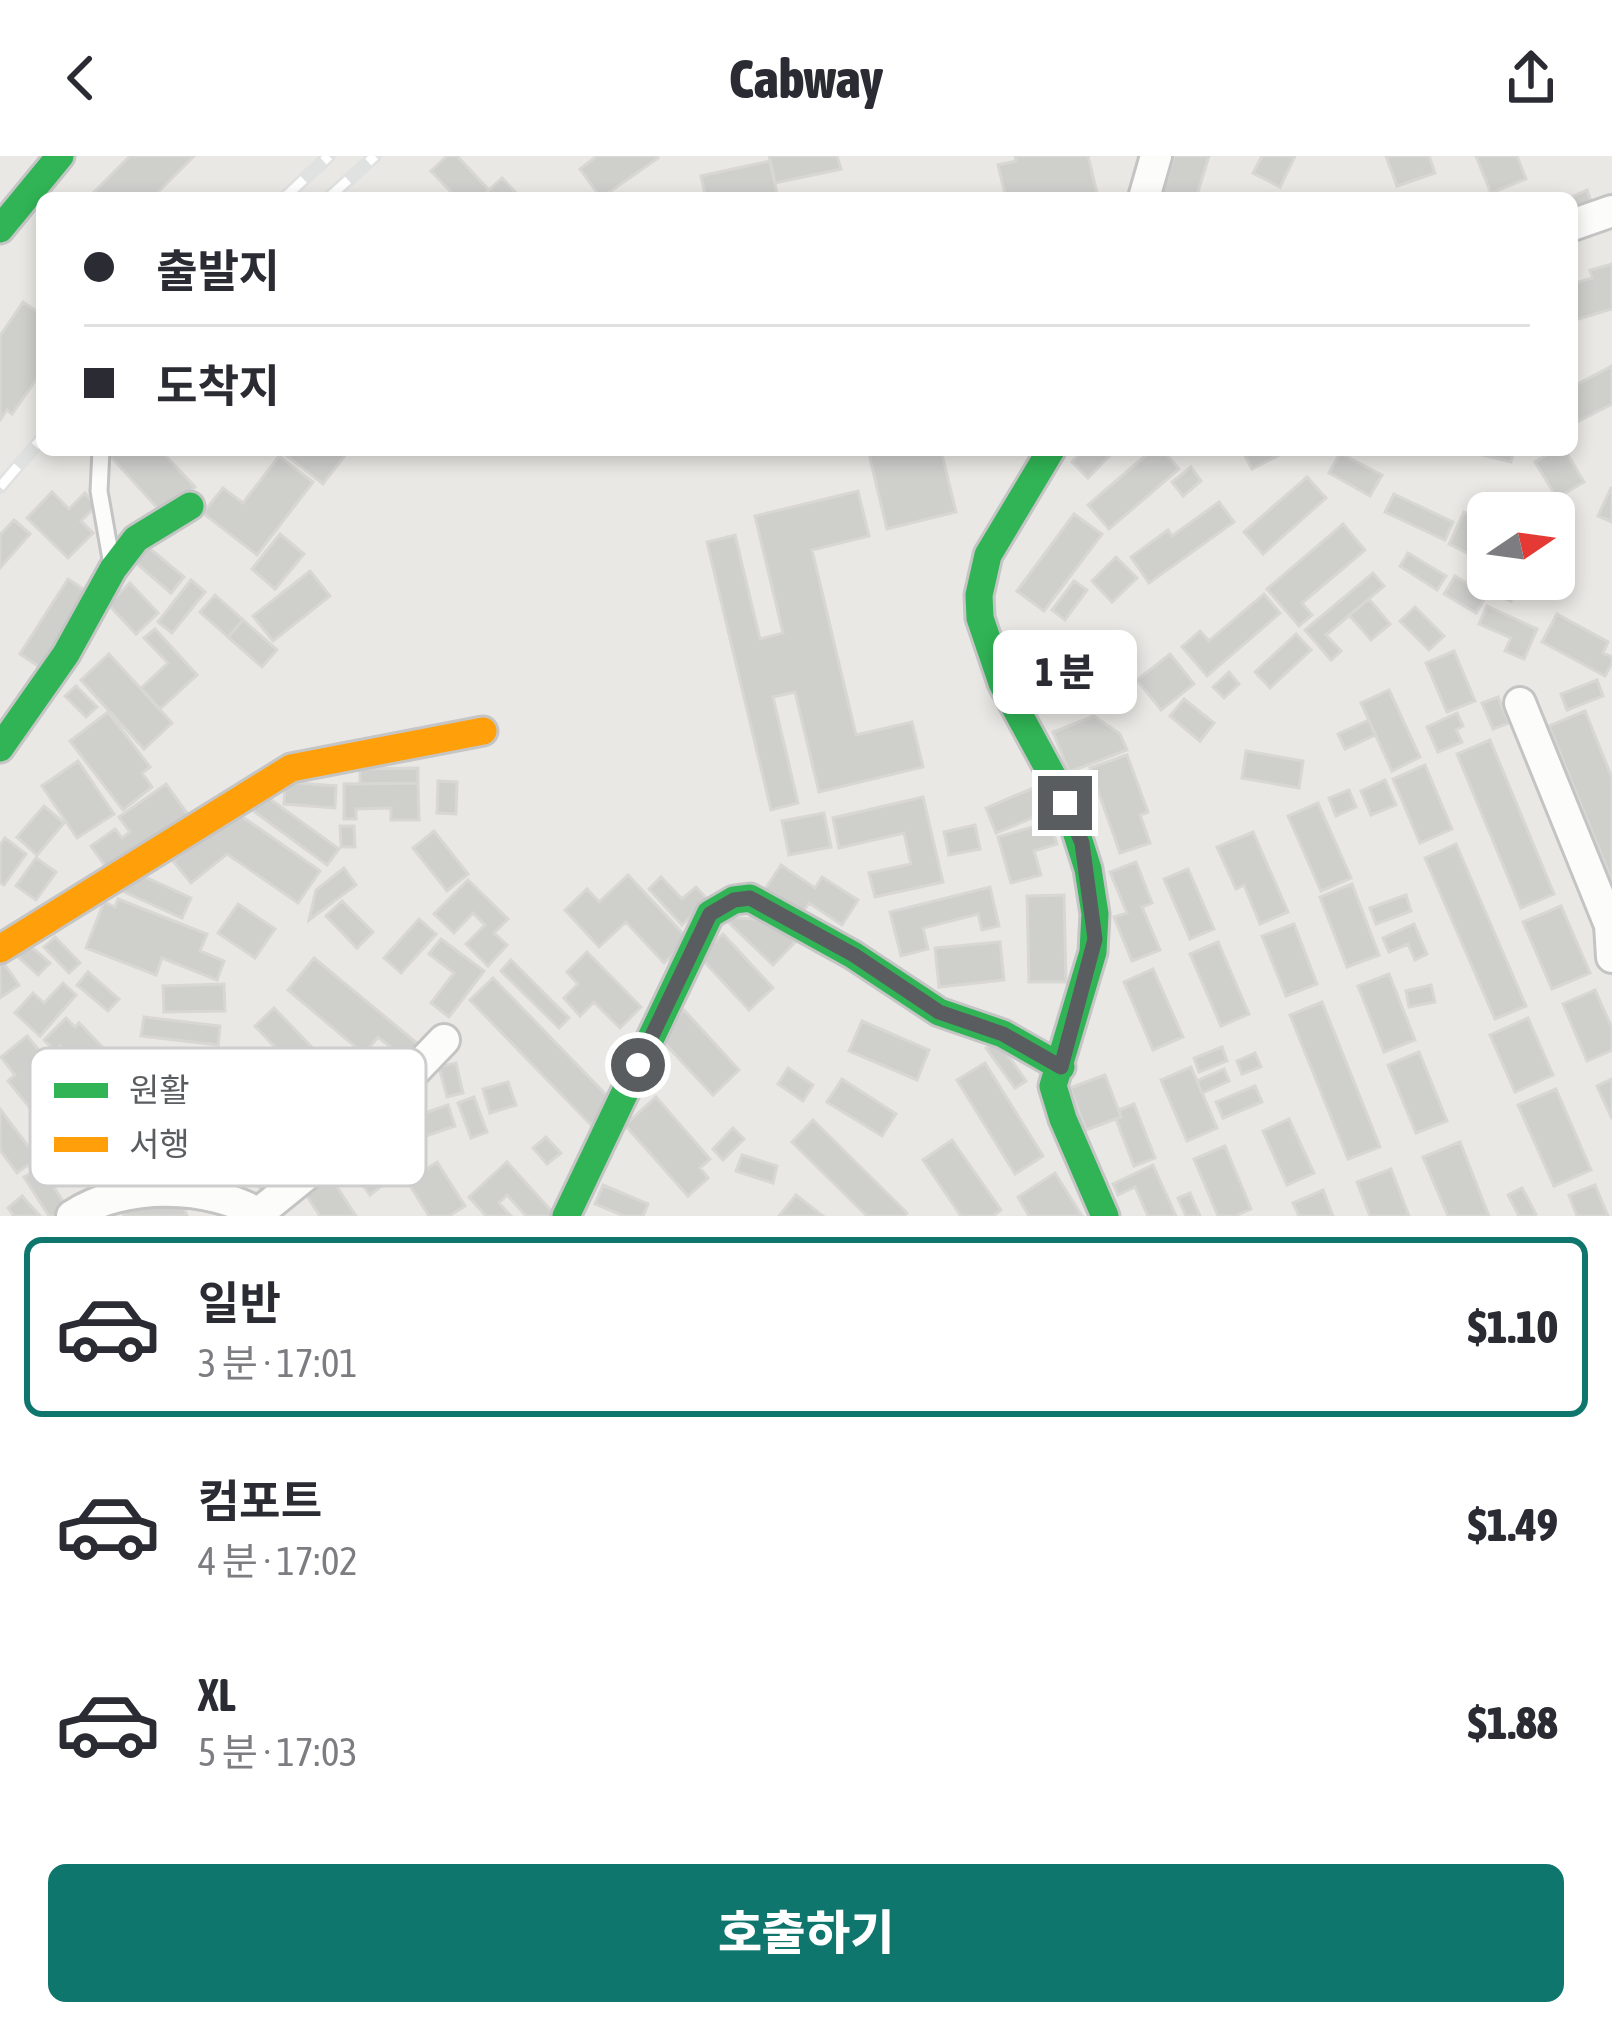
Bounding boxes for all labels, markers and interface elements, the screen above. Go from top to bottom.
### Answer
icon: back [48,45,114,111]
icon: share [1498,45,1564,111]
text: Cabway [729,48,883,109]
text: 출발지 [156,245,280,297]
text: 도착지 [156,360,280,412]
north arrow [1467,492,1575,600]
map controls [1467,492,1575,600]
callout: 1 분 [993,629,1137,713]
text: 1 분 [1035,650,1095,694]
route end [1038,776,1092,830]
route start [611,1038,665,1092]
legend [30,1048,426,1186]
text: 원활 [129,1071,190,1109]
text: 서행 [129,1125,190,1163]
icon: car [54,1273,162,1381]
text: 일반 [198,1277,281,1329]
text: $1.10 [1468,1301,1558,1353]
text: 3 분 · 17:01 [198,1341,358,1385]
icon: car [54,1471,162,1579]
text: 컴포트 [198,1475,322,1527]
text: $1.49 [1468,1499,1558,1551]
text: 4 분 · 17:02 [198,1539,358,1583]
icon: car [54,1669,162,1777]
text: XL [198,1669,236,1721]
text: $1.88 [1468,1697,1558,1749]
text: 5 분 · 17:03 [198,1730,358,1774]
button: 호출하기 [48,1864,1564,2002]

